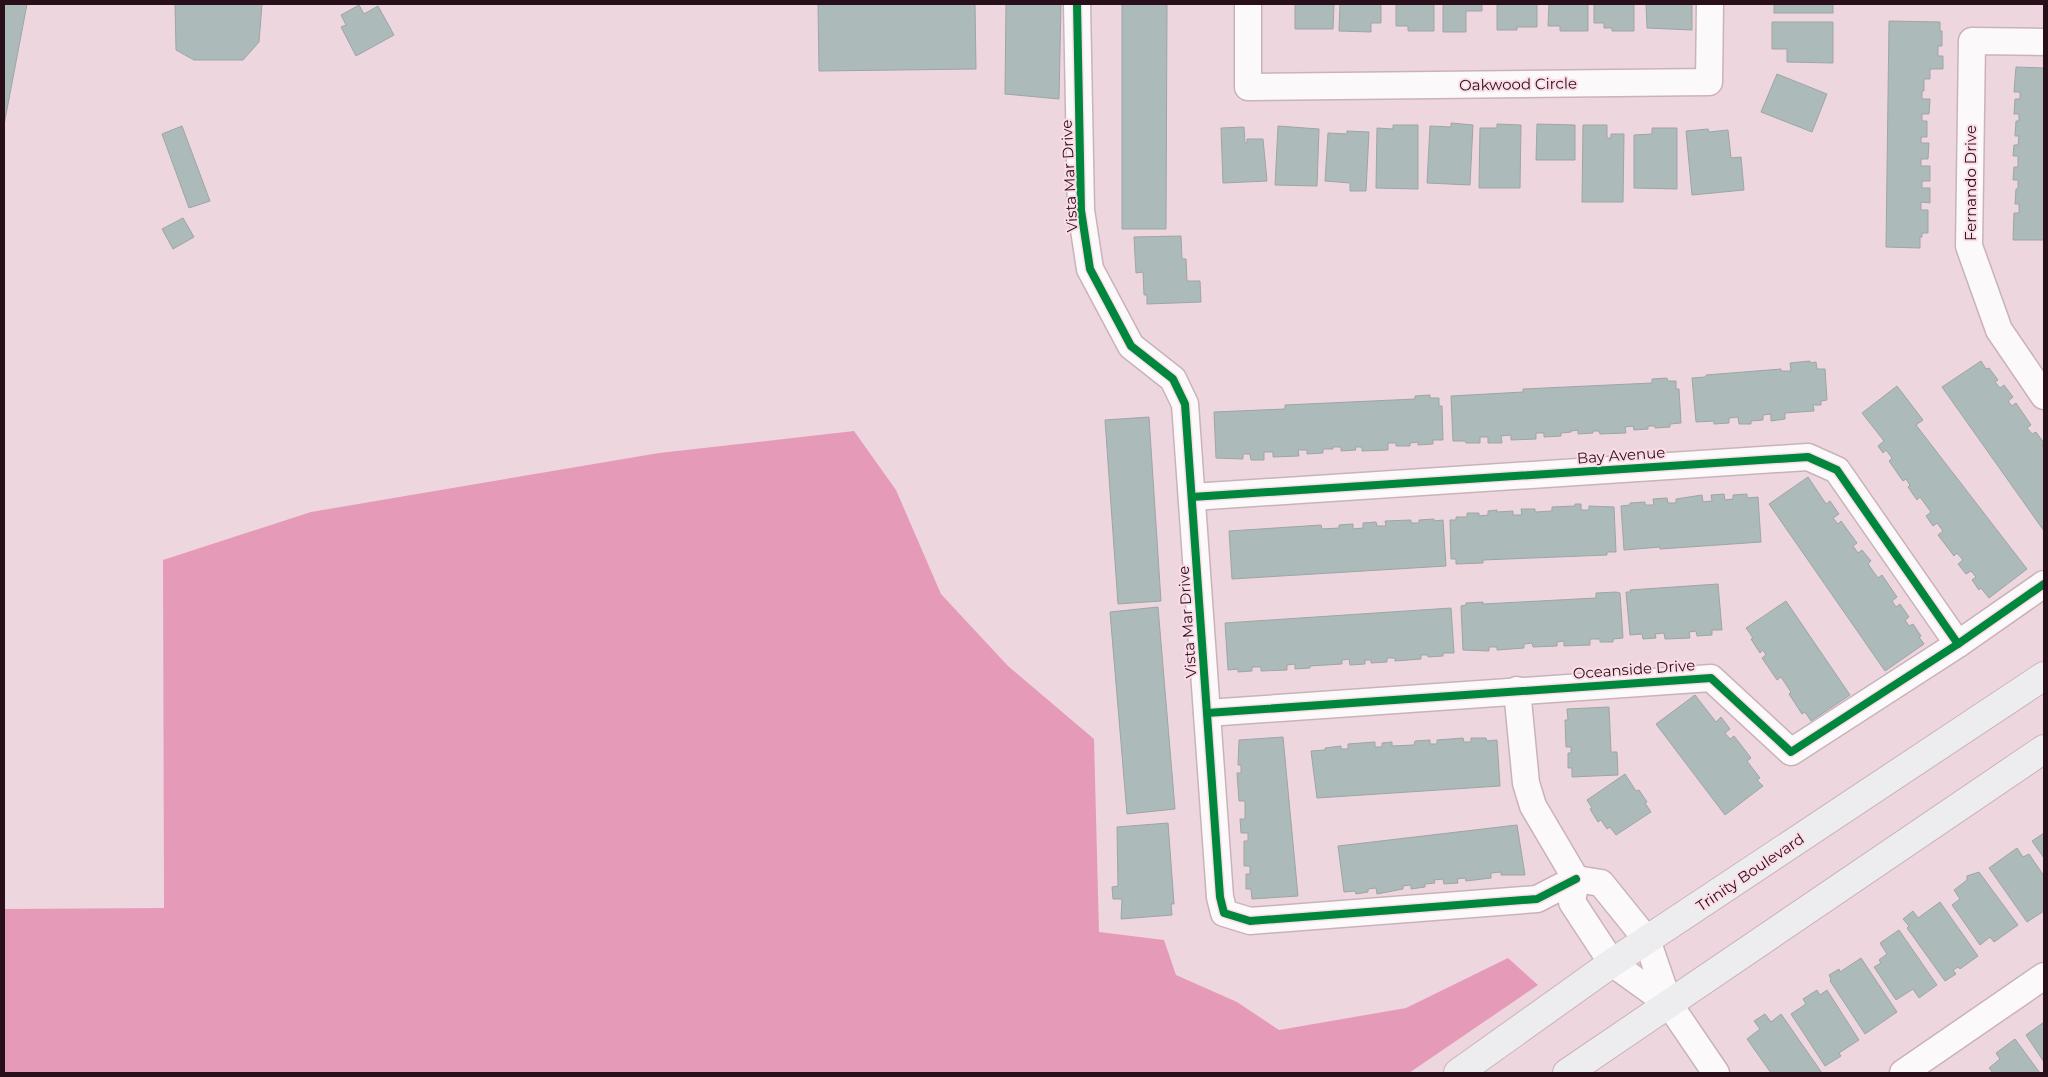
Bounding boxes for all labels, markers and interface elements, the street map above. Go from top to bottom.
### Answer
street label: Oakwood Circle [1459,73,1577,95]
street label: Vista Mar Drive [1057,119,1081,233]
street label: Fernando Drive [1961,125,1980,241]
street label: Bay Avenue [1576,442,1666,468]
street label: Vista Mar Drive [1174,565,1200,679]
street label: Oceanside Drive [1572,655,1696,683]
street label: Trinity Boulevard [1692,829,1808,915]

